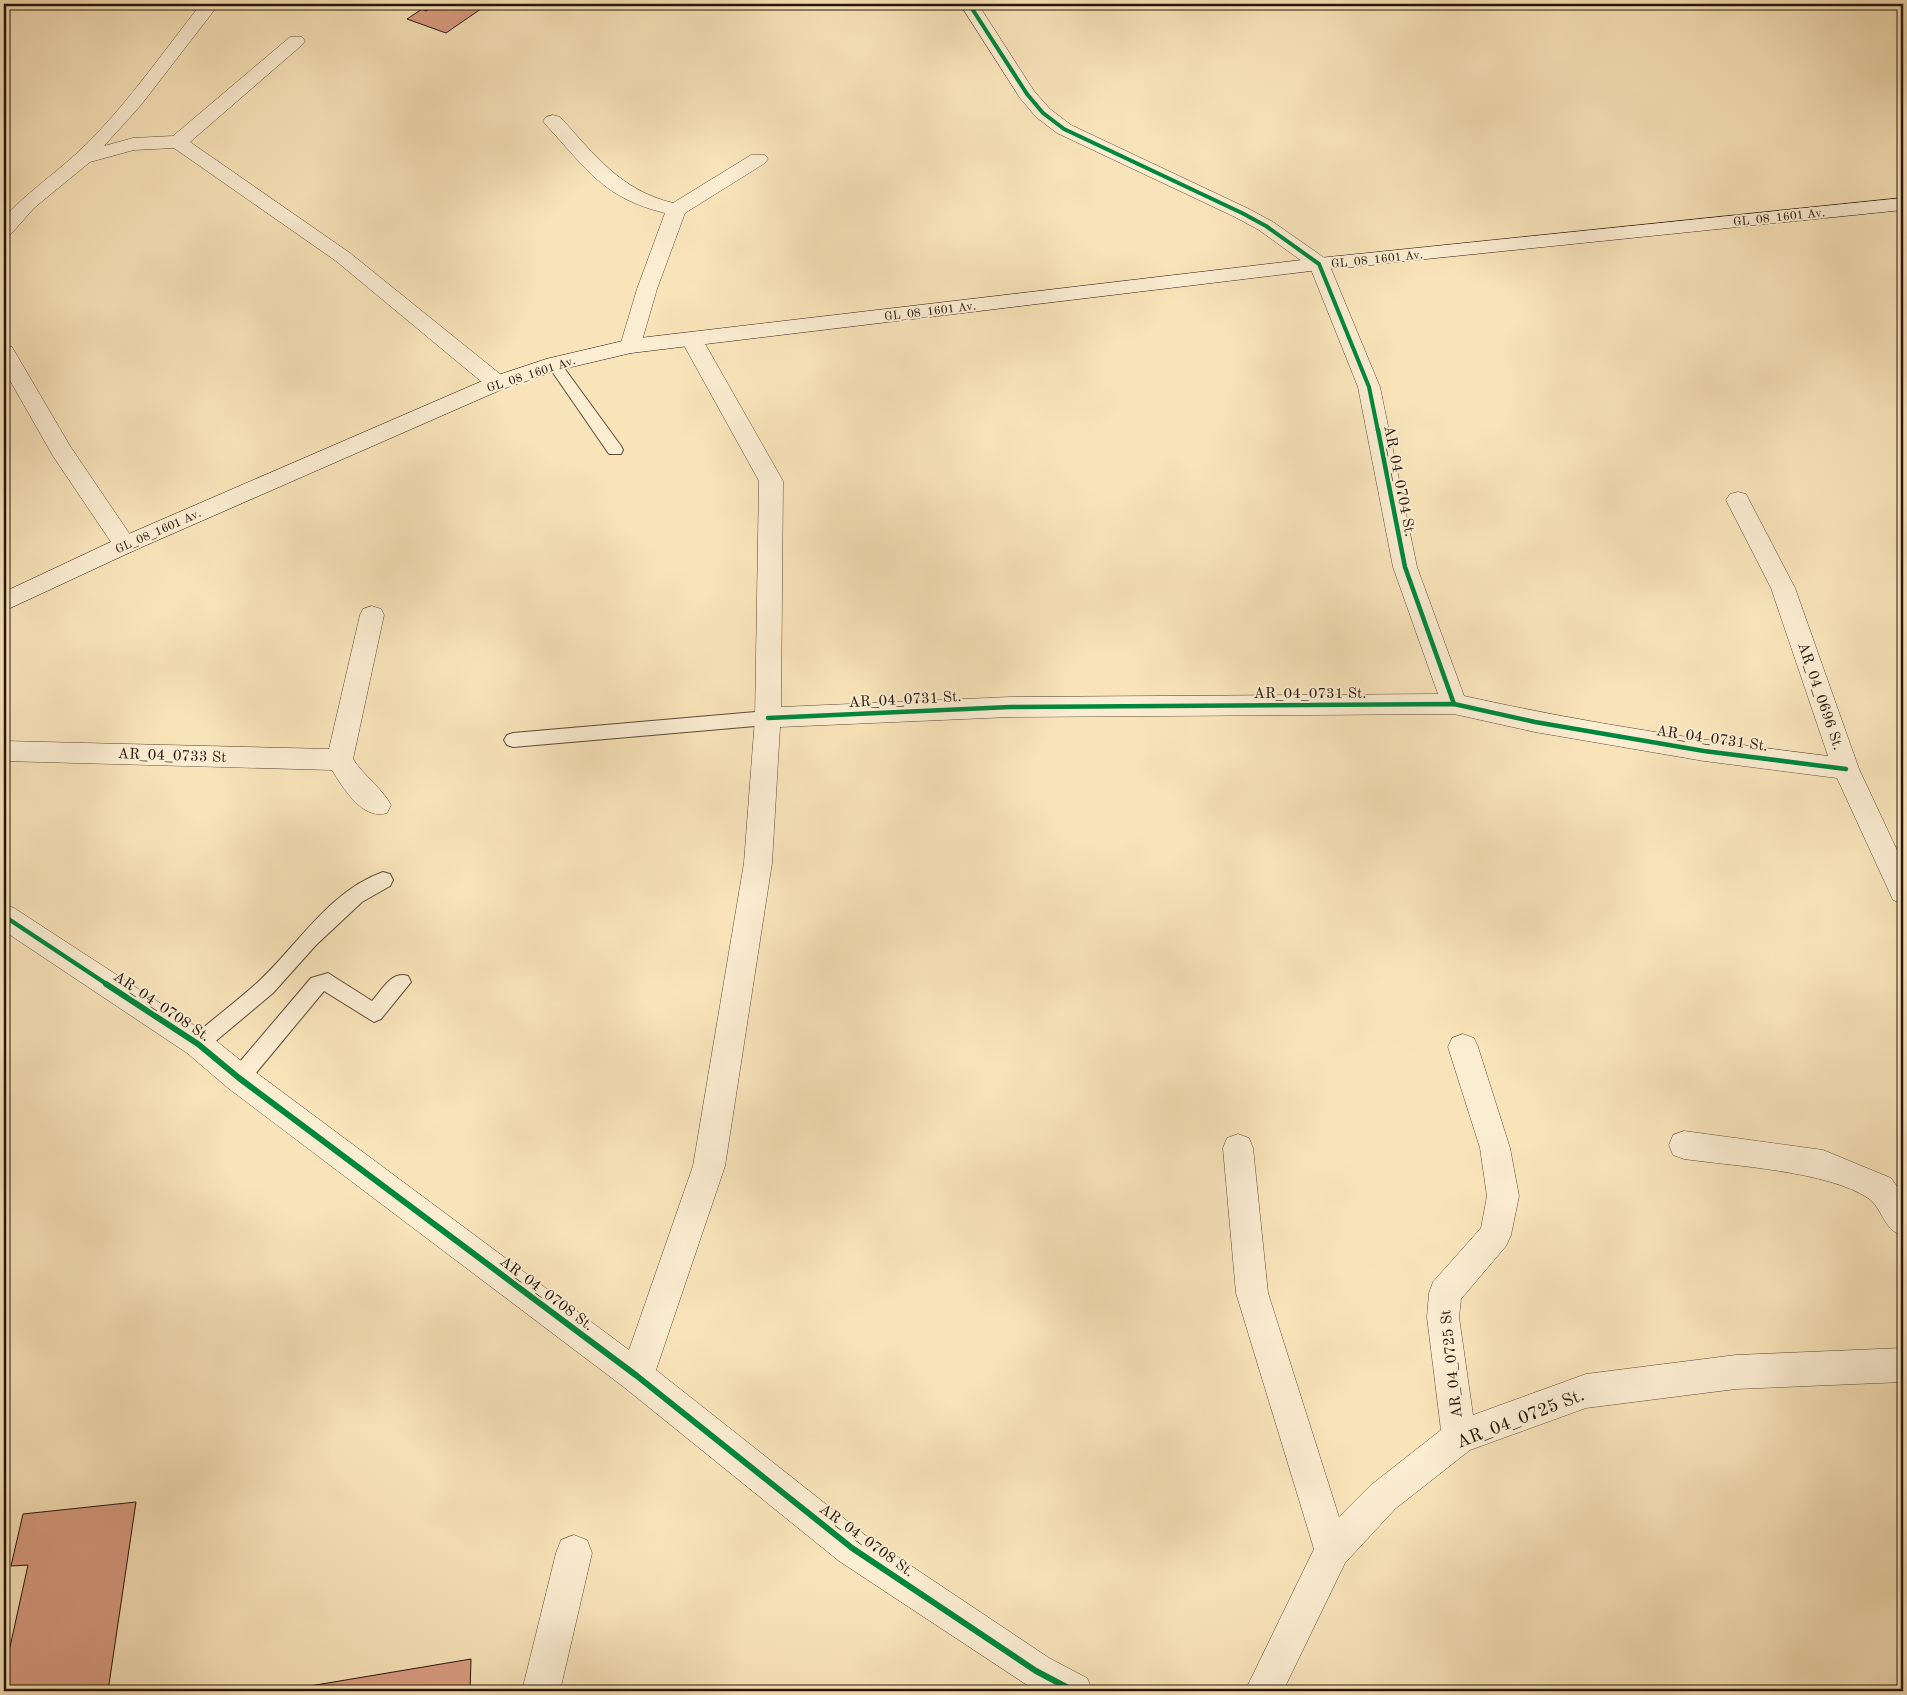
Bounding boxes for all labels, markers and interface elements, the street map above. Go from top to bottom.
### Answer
street label: GL_08_1601 Av. [1733,207,1826,229]
street label: GL_08_1601 Av. [1331,249,1424,271]
street label: GL_08_1601 Av. [884,300,977,324]
street label: GL_08_1601 Av. [486,355,577,395]
street label: AR_04_0704 St. [1380,424,1417,538]
street label: GL_08_1601 Av. [114,508,203,556]
street label: AR_04_0696 St. [1794,641,1845,752]
street label: AR_04_0731 St. [1254,687,1366,702]
street label: AR_04_0731 St. [848,690,962,711]
street label: AR_04_0731 St. [1655,724,1769,755]
street label: AR_04_0733 St [117,747,227,766]
street label: AR_04_0708 St. [110,969,212,1045]
street label: AR_04_0708 St. [496,1254,596,1334]
street label: AR_04_0725 St [1439,1309,1466,1419]
street label: AR_04_0725 St. [1454,1386,1587,1452]
street label: AR_04_0708 St. [816,1502,916,1580]

